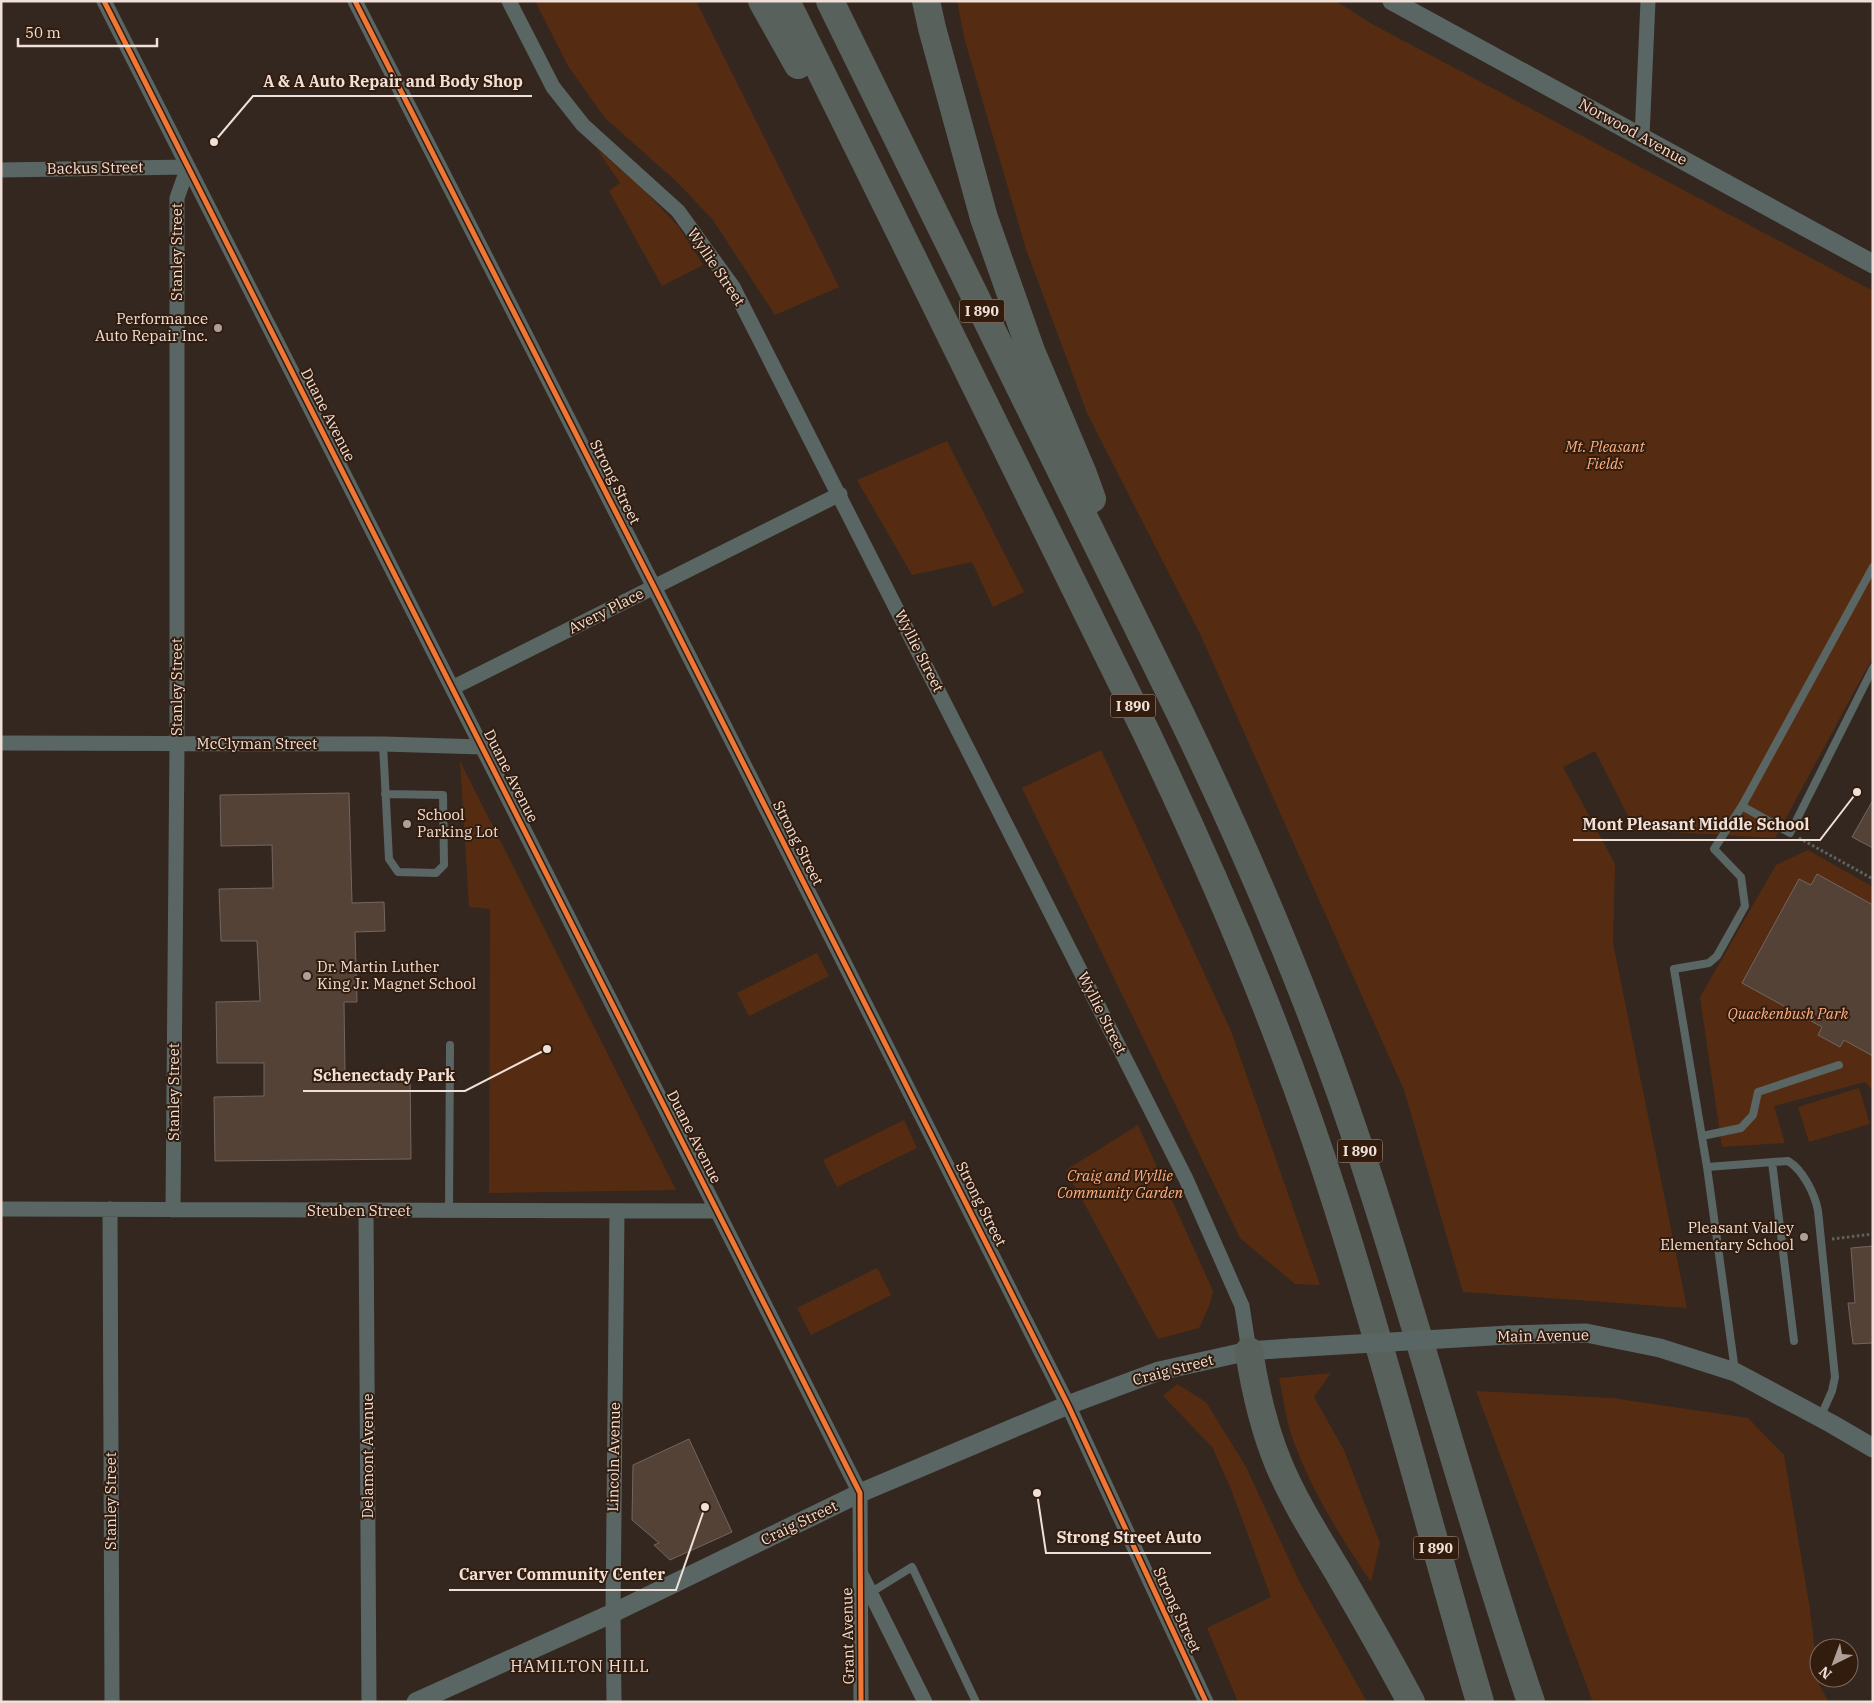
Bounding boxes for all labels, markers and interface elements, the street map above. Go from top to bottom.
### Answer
scale bar [18,15,156,47]
text: 50 m [25,23,61,42]
callout: A & A Auto Repair and Body Shop [253,65,532,96]
text: A & A Auto Repair and Body Shop [263,71,523,91]
street label: Norwood Avenue [1576,94,1691,169]
street label: Backus Street [46,157,144,178]
street label: Stanley Street [167,203,186,301]
street label: Wyllie Street [683,224,749,309]
road number: I 890 [960,300,1004,322]
place label: Performance Auto Repair Inc. [95,309,208,345]
marker: Performance Auto Repair Inc. [212,322,224,334]
street label: Duane Avenue [297,365,360,464]
street label: Strong Street [586,436,645,527]
park label: Mt. Pleasant Fields [1564,437,1646,473]
street label: Avery Place [565,583,647,638]
street label: Wyllie Street [891,606,948,695]
street label: Stanley Street [167,638,186,736]
road number: I 890 [1110,694,1156,718]
street label: Duane Avenue [480,726,543,825]
street label: McClyman Street [197,734,317,753]
street label: Strong Street [769,797,828,888]
place label: School Parking Lot [417,805,498,841]
callout: Mont Pleasant Middle School [1573,809,1820,840]
text: Mont Pleasant Middle School [1583,814,1809,834]
marker: School Parking Lot [401,818,413,830]
place label: Dr. Martin Luther King Jr. Magnet School [317,957,476,993]
street label: Wyllie Street [1074,968,1131,1057]
marker: Dr. Martin Luther King Jr. Magnet School [301,970,313,982]
park label: Quackenbush Park [1728,1004,1848,1023]
street label: Stanley Street [164,1043,183,1141]
callout: Schenectady Park [303,1060,465,1091]
text: Schenectady Park [313,1065,455,1085]
street label: Duane Avenue [663,1087,726,1186]
road number: I 890 [1338,1140,1382,1162]
street label: Strong Street [952,1158,1011,1249]
park label: Craig and Wyllie Community Garden [1057,1166,1184,1202]
street label: Steuben Street [307,1201,411,1220]
place label: Pleasant Valley Elementary School [1660,1218,1794,1254]
marker: Pleasant Valley Elementary School [1798,1231,1810,1243]
street label: Main Avenue [1497,1325,1589,1346]
street label: Craig Street [1130,1350,1215,1389]
street label: Delamont Avenue [358,1393,377,1519]
street label: Lincoln Avenue [603,1402,624,1512]
street label: Stanley Street [101,1452,120,1550]
street label: Craig Street [757,1496,840,1549]
callout: Strong Street Auto [1046,1522,1211,1553]
text: Strong Street Auto [1056,1527,1202,1547]
road number: I 890 [1414,1536,1458,1560]
callout: Carver Community Center [449,1559,676,1590]
text: Carver Community Center [459,1564,665,1584]
street label: Strong Street [1149,1564,1206,1656]
street label: Grant Avenue [837,1587,858,1685]
north arrow [1809,1638,1859,1688]
district label: HAMILTON HILL [510,1656,650,1676]
text: N [1815,1662,1835,1683]

